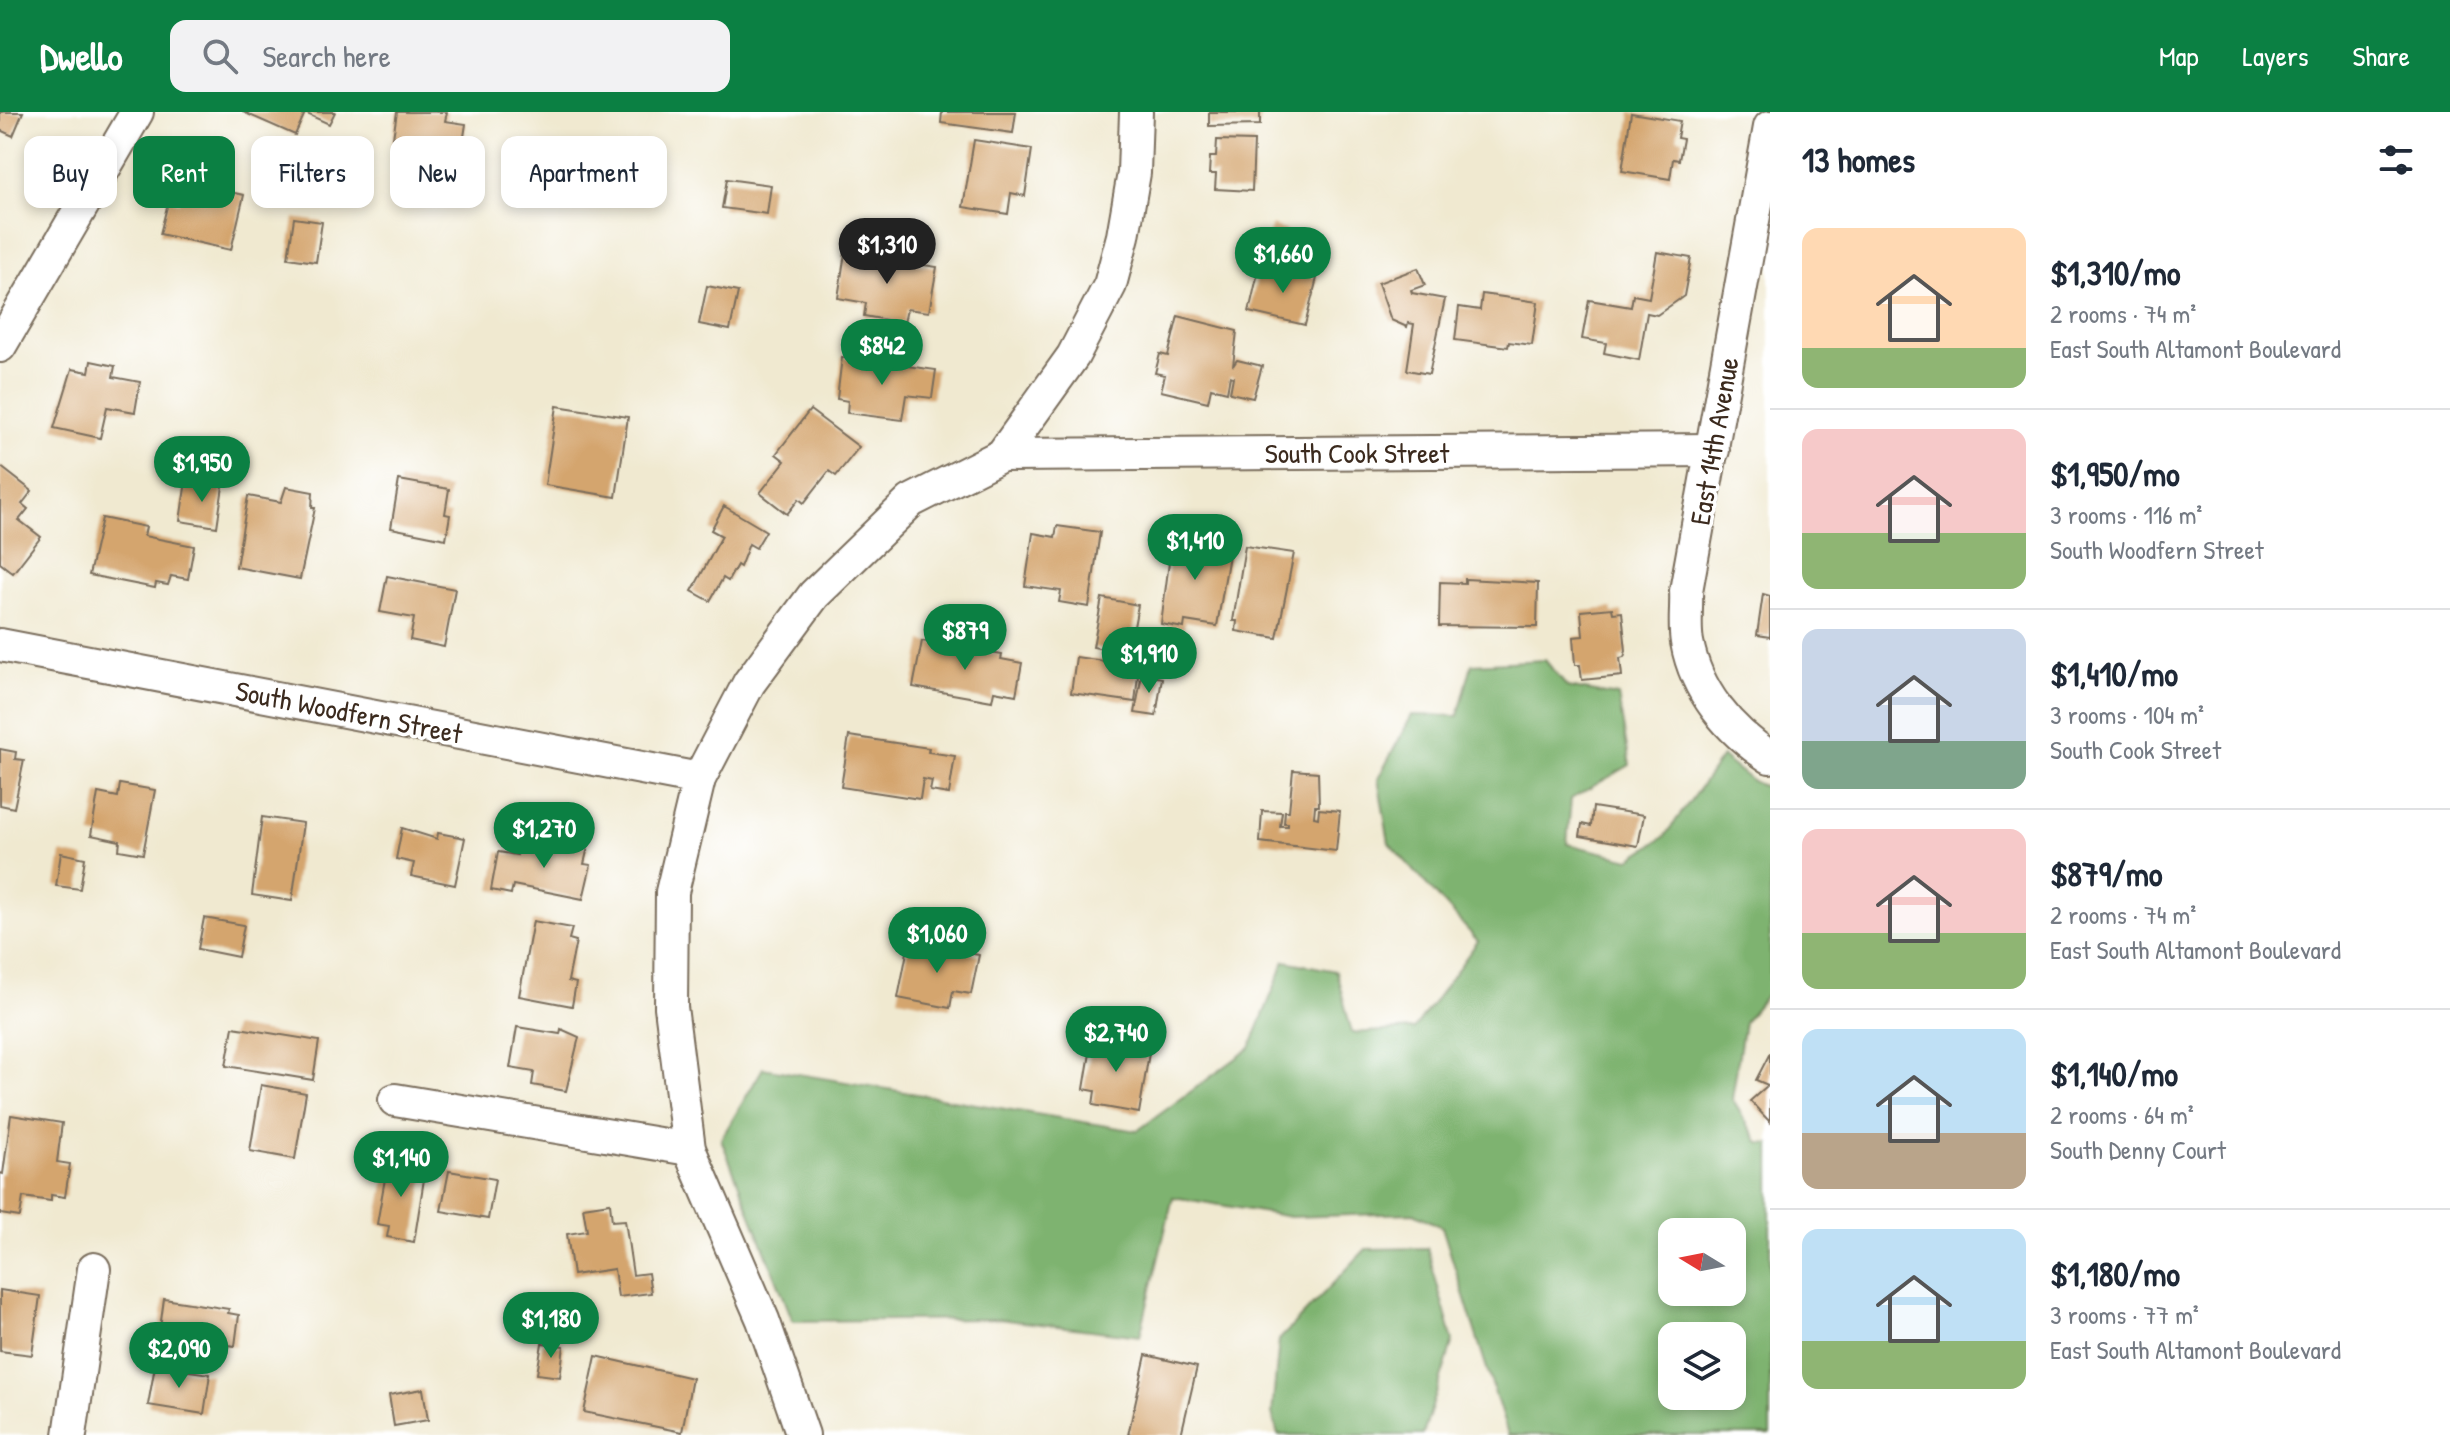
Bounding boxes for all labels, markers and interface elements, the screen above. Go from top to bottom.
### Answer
search box [170,20,730,92]
text: Dwello [40,30,122,82]
icon: search [198,34,242,78]
text: Search here [262,36,391,76]
text: Map [2159,37,2199,75]
text: Layers [2243,37,2308,75]
text: Share [2352,37,2410,75]
chip: Buy [24,136,117,208]
chip: Rent [133,136,235,208]
chip: Filters [251,136,374,208]
chip: New [390,136,485,208]
chip: Apartment [501,136,667,208]
text: 13 homes [1802,137,1915,183]
icon: filters [2374,138,2418,182]
pin: $1,310 [822,218,952,286]
text: $1,310 [857,226,917,261]
pin: $1,660 [1218,227,1348,295]
text: $1,660 [1253,235,1313,270]
text: $1,310/mo [2050,250,2180,296]
icon: home [1866,260,1962,356]
text: 2 rooms · 74 m² [2050,296,2196,331]
pin: $842 [835,319,929,387]
text: $842 [859,327,905,362]
text: East South Altamont Boulevard [2050,331,2341,366]
street label: East 14th Avenue [1681,354,1747,528]
street label: South Cook Street [1265,434,1450,472]
pin: $1,950 [137,436,267,504]
text: $1,950 [172,444,232,479]
text: $1,950/mo [2050,451,2180,497]
icon: home [1866,461,1962,557]
text: 3 rooms · 116 m² [2050,497,2202,532]
pin: $1,410 [1130,514,1260,582]
text: $1,410 [1166,522,1224,557]
text: South Woodfern Street [2050,532,2264,567]
pin: $879 [918,604,1012,672]
text: $879 [942,612,988,647]
pin: $1,910 [1084,627,1214,695]
text: $1,910 [1120,635,1178,670]
text: $1,410/mo [2050,651,2178,697]
icon: home [1866,661,1962,757]
street label: South Woodfern Street [232,671,466,753]
text: 3 rooms · 104 m² [2050,697,2204,732]
text: South Cook Street [2050,732,2221,767]
pin: $1,270 [479,802,609,870]
text: $1,270 [512,810,576,845]
text: $879/mo [2050,851,2162,897]
icon: home [1866,861,1962,957]
text: 2 rooms · 74 m² [2050,897,2196,932]
pin: $1,060 [872,907,1002,975]
text: $1,060 [906,915,968,950]
text: East South Altamont Boulevard [2050,932,2341,967]
pin: $2,740 [1051,1006,1181,1074]
text: $2,740 [1084,1014,1148,1049]
text: $1,140/mo [2050,1051,2178,1097]
icon: home [1866,1061,1962,1157]
text: 2 rooms · 64 m² [2050,1097,2194,1132]
pin: $1,140 [336,1131,466,1199]
text: South Denny Court [2050,1132,2226,1167]
text: $1,140 [372,1139,430,1174]
north arrow [1658,1218,1746,1306]
map controls [1658,1218,1746,1410]
text: $1,180/mo [2050,1251,2180,1297]
icon: home [1866,1261,1962,1357]
pin: $1,180 [486,1292,616,1360]
text: 3 rooms · 77 m² [2050,1297,2199,1332]
text: $1,180 [521,1300,581,1335]
pin: $2,090 [114,1322,244,1390]
button: layers [1658,1322,1746,1410]
text: $2,090 [147,1330,211,1365]
text: East South Altamont Boulevard [2050,1332,2341,1367]

